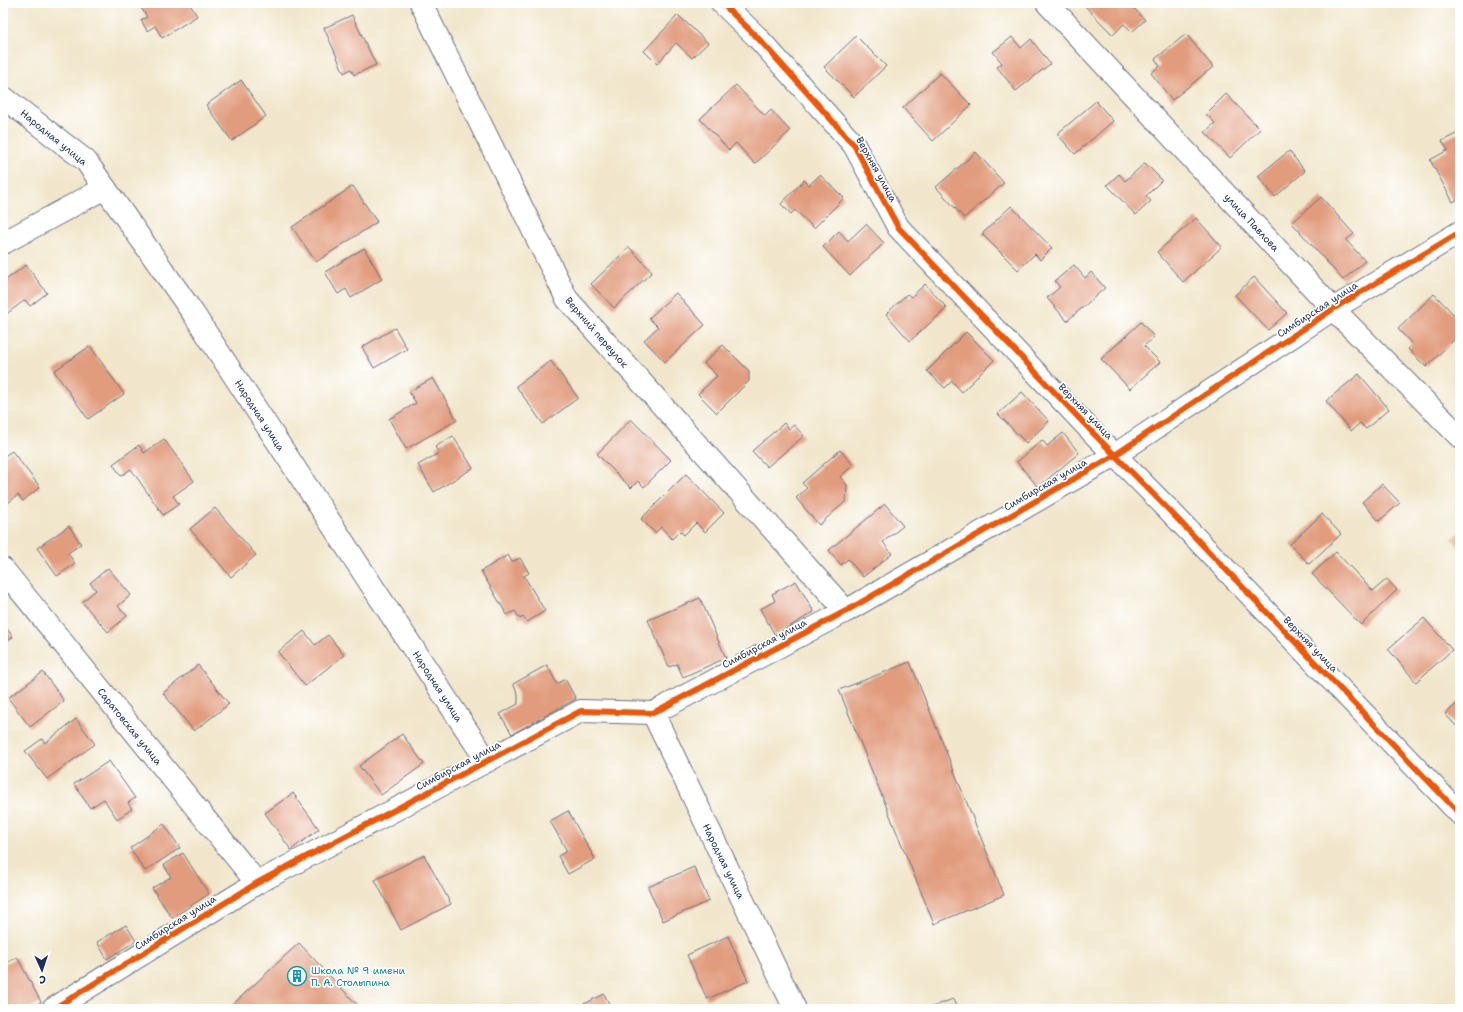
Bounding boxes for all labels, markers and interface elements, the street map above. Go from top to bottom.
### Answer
street label: Народная улица [18,106,90,169]
street label: Верхняя улица [853,134,900,205]
street label: улица Павлова [1221,191,1282,255]
street label: Симбирская улица [1274,278,1361,340]
street label: Верхний переулок [562,294,631,371]
street label: Народная улица [232,377,288,454]
street label: Верхняя улица [1056,381,1116,443]
street label: Симбирская улица [1001,455,1090,513]
street label: Верхняя улица [1281,614,1341,676]
street label: Симбирская улица [720,615,809,671]
street label: Народная улица [410,648,466,725]
street label: Саратовская улица [95,685,165,768]
street label: Симбирская улица [414,737,503,793]
street label: Народная улица [700,821,748,902]
street label: Симбирская улица [132,892,219,953]
north arrow [22,950,62,990]
place label: Школа № 9 имени П. А. Столыпина [311,964,405,989]
building icon: Школа № 9 имени П. А. Столыпина [286,965,308,987]
text: С [38,972,46,987]

